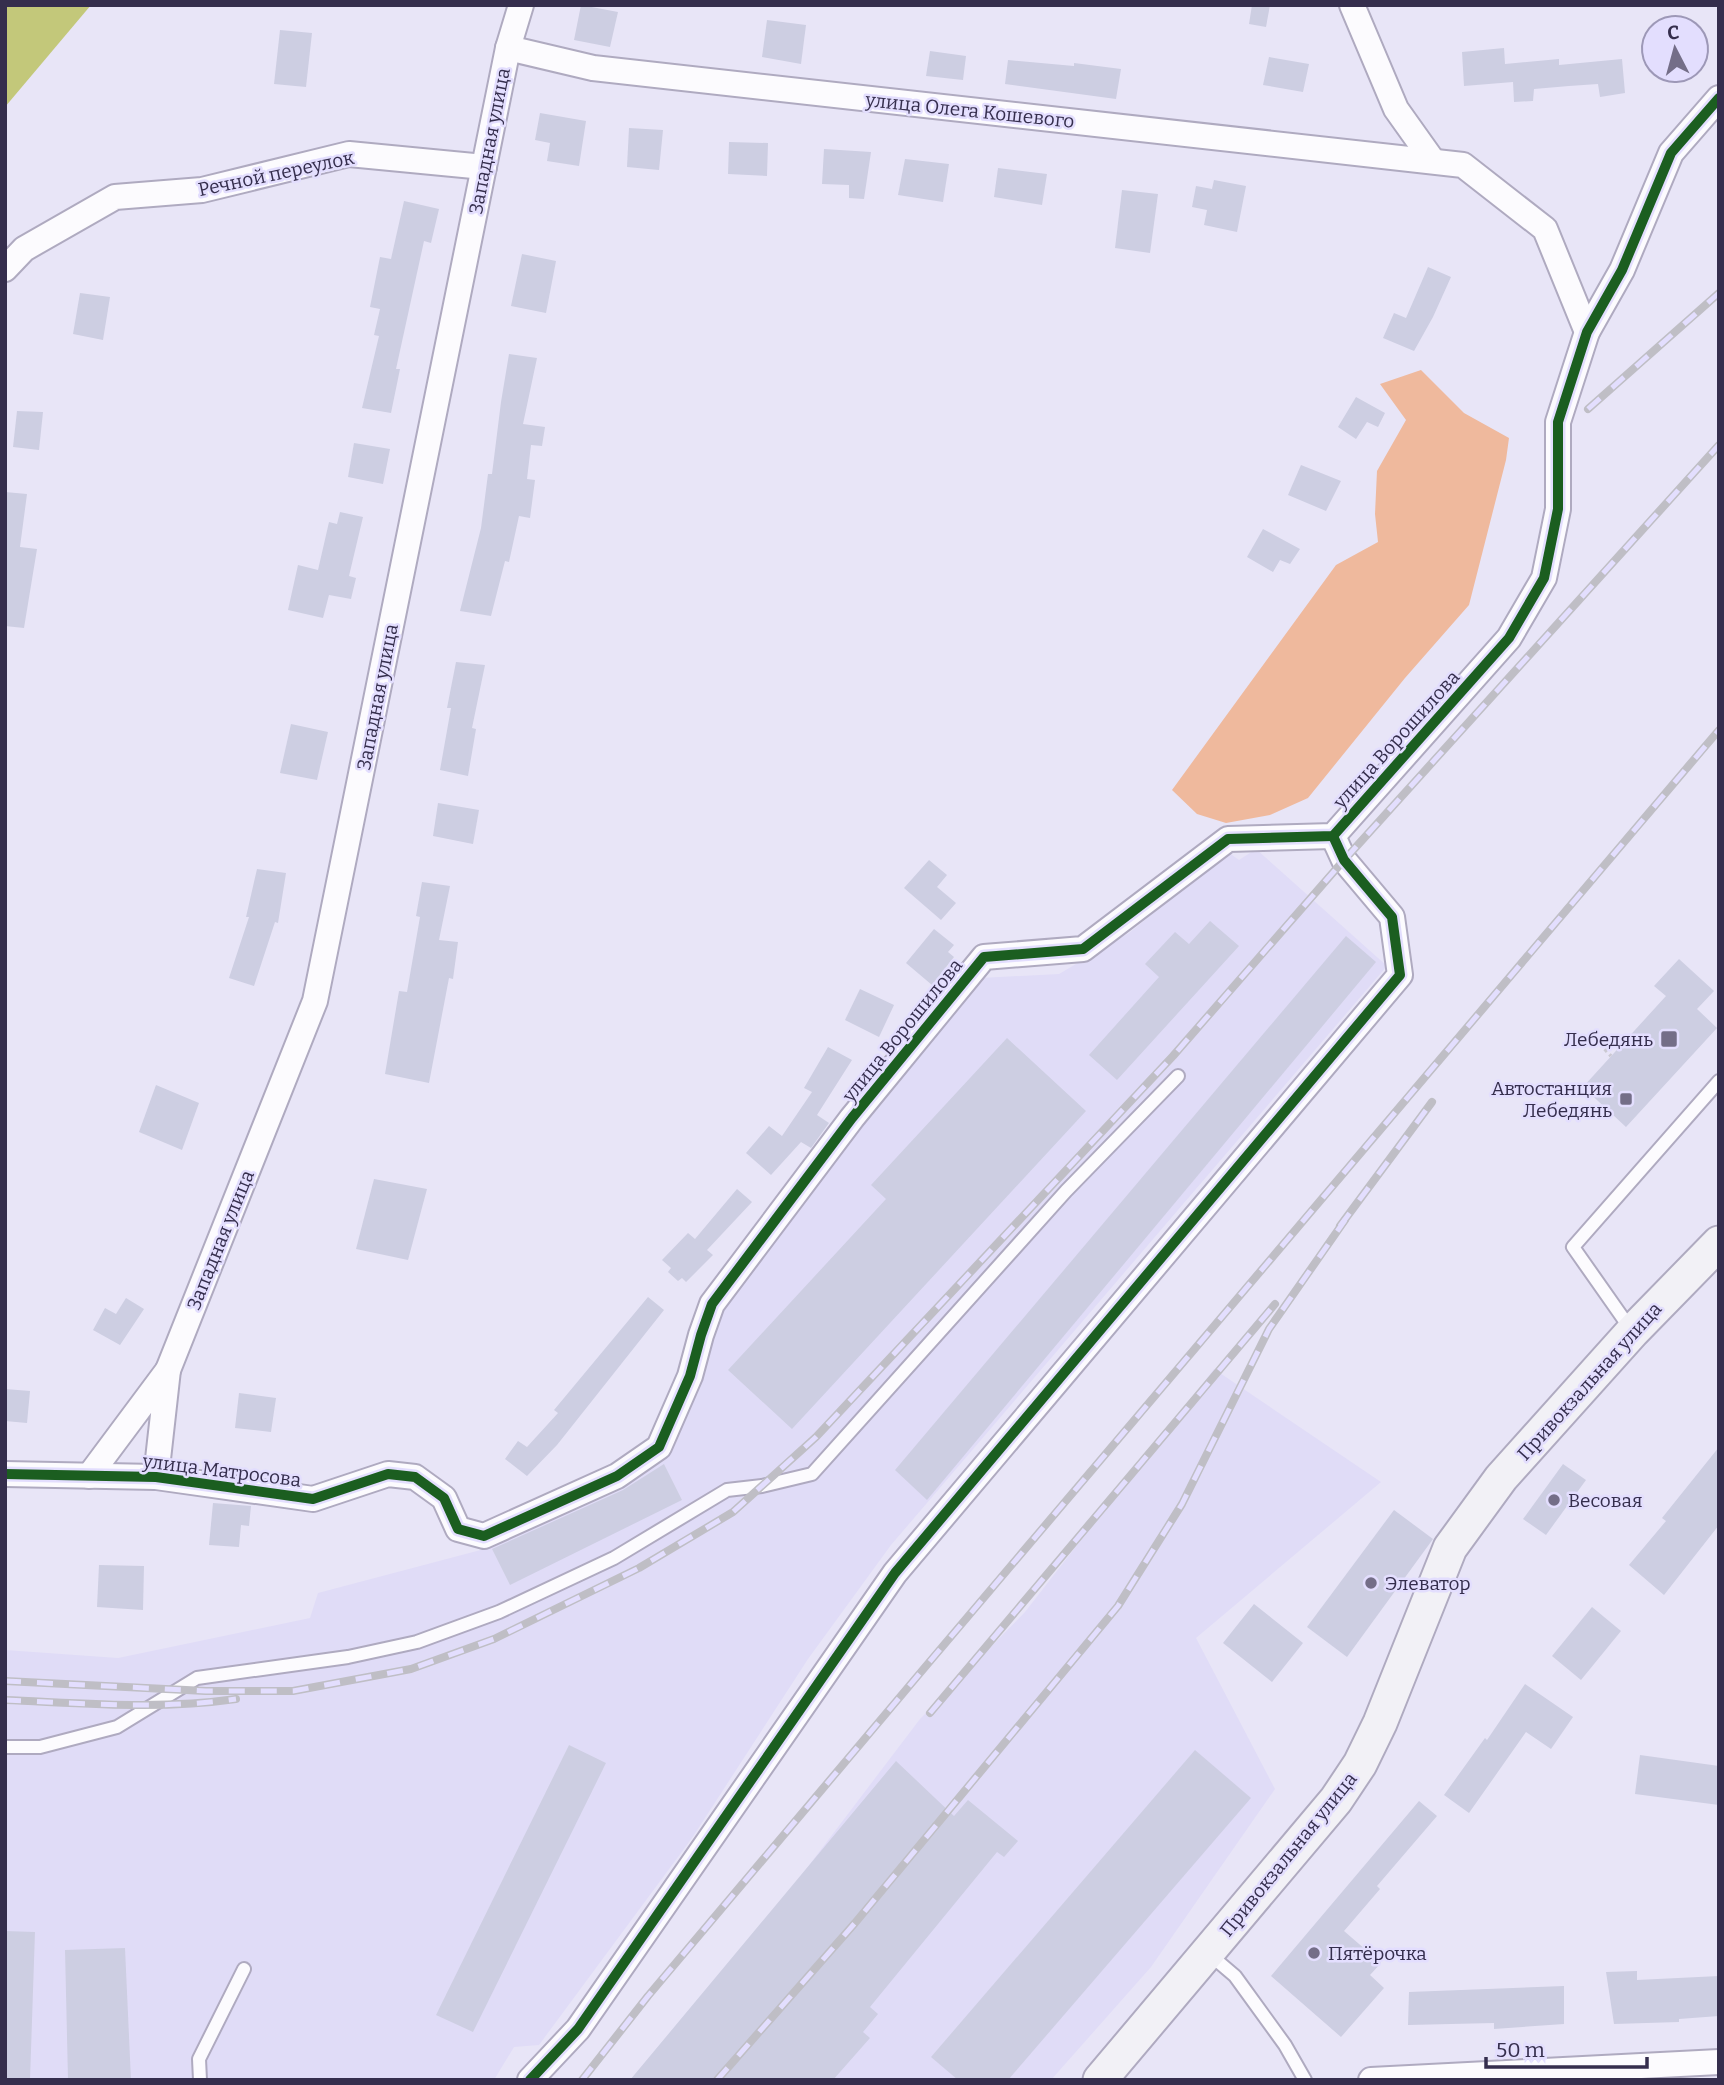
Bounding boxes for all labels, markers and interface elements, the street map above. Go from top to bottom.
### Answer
north arrow [1640,14,1710,84]
text: С [1666,21,1680,45]
street label: Западная улица [464,65,515,216]
street label: улица Олега Кошевого [863,88,1076,133]
street label: Речной переулок [196,146,357,201]
street label: Западная улица [352,621,403,772]
street label: улица Ворошилова [1328,665,1465,814]
street label: улица Ворошилова [837,954,968,1107]
place label: Лебедянь [1564,1028,1653,1051]
marker: Лебедянь [1659,1029,1679,1049]
place label: Автостанция Лебедянь [1491,1077,1612,1122]
marker: Автостанция Лебедянь [1618,1091,1634,1107]
street label: Западная улица [182,1166,259,1313]
street label: Привокзальная улица [1512,1297,1667,1465]
street label: улица Матросова [140,1449,303,1492]
place label: Весовая [1568,1489,1642,1512]
marker: Весовая [1546,1492,1562,1508]
place label: Элеватор [1385,1572,1471,1595]
marker: Элеватор [1363,1575,1379,1591]
street label: Привокзальная улица [1215,1767,1362,1941]
place label: Пятёрочка [1328,1942,1427,1965]
marker: Пятёрочка [1306,1945,1322,1961]
scale bar [1486,2025,1647,2070]
text: 50 m [1496,2037,1545,2063]

